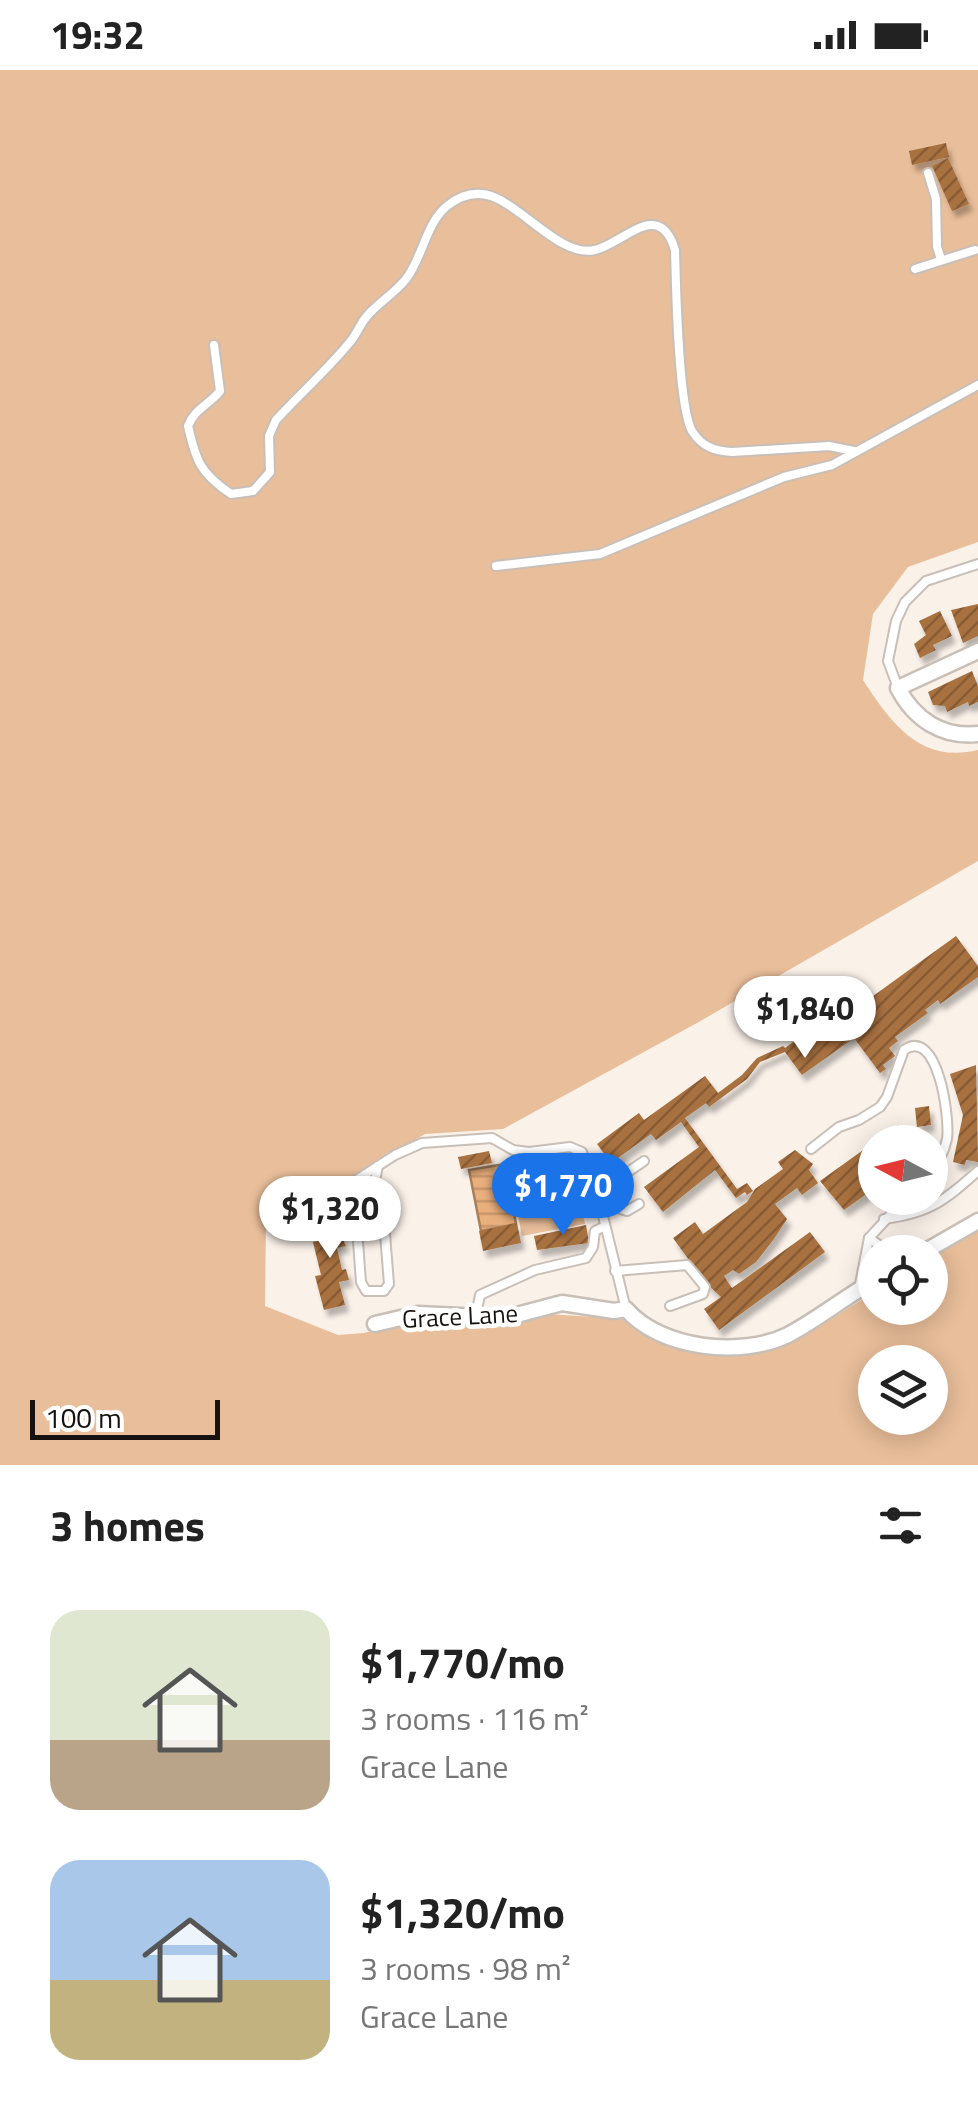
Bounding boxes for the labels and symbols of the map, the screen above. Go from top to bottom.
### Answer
pin: $1,840 [724,976,886,1061]
north arrow [858,1125,948,1215]
pin: $1,770 [482,1153,644,1238]
pin: $1,320 [249,1176,411,1261]
street label: Grace Lane [401,1294,519,1338]
scale bar [30,1395,220,1440]

